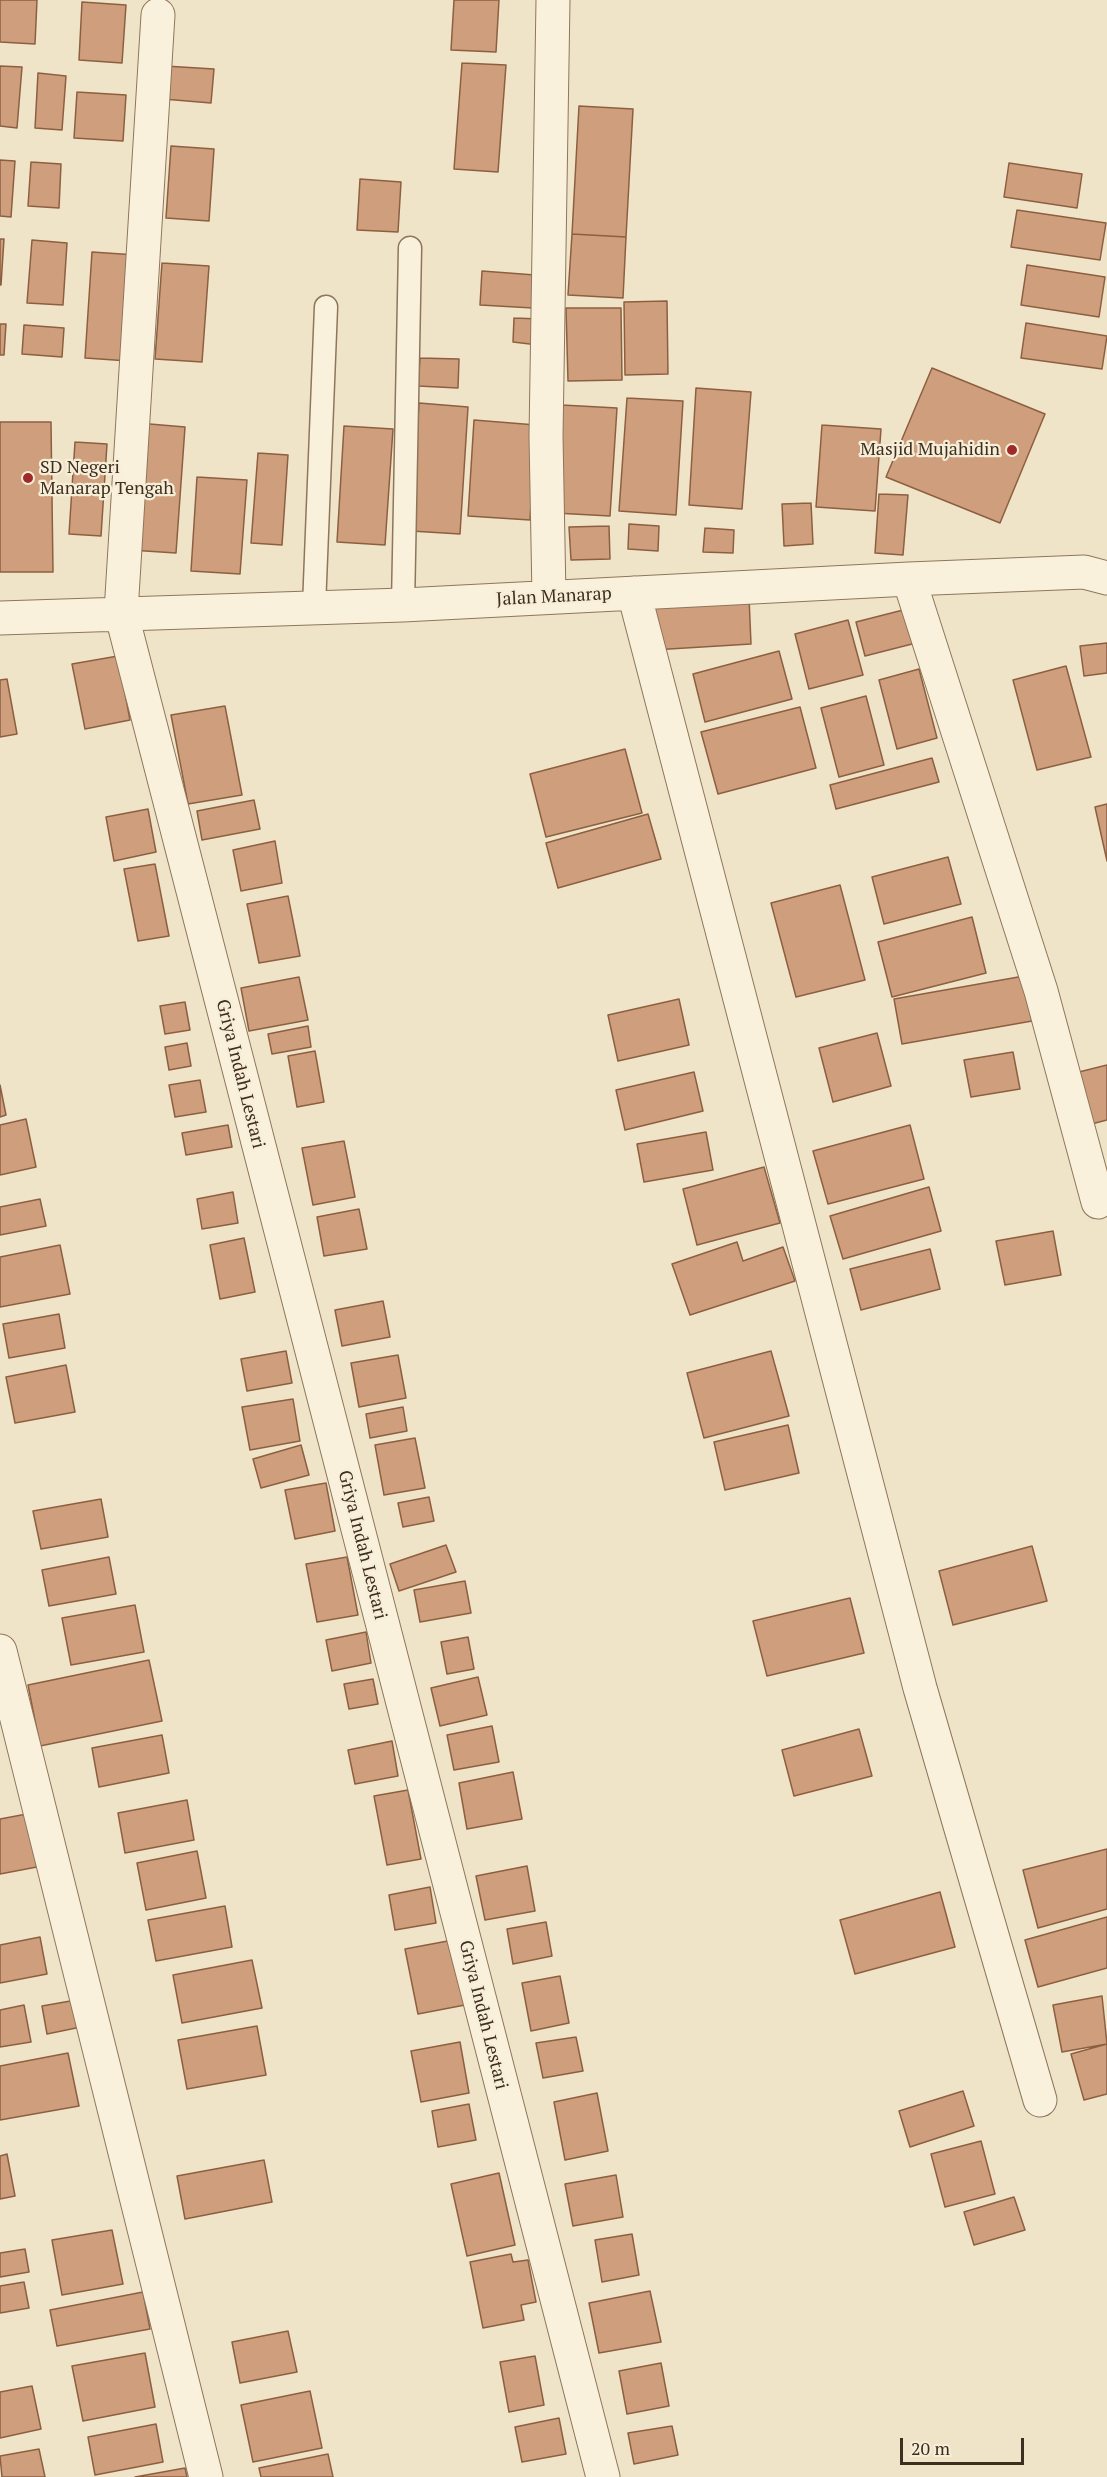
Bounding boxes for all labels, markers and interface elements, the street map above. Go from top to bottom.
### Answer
place label: Masjid Mujahidin [860,439,1000,461]
marker: Masjid Mujahidin [1005,443,1019,457]
place label: SD Negeri Manarap Tengah [40,457,174,500]
marker: SD Negeri Manarap Tengah [21,471,35,485]
street label: Jalan Manarap [496,583,612,611]
street label: Griya Indah Lestari [211,997,269,1151]
street label: Griya Indah Lestari [333,1468,391,1622]
street label: Griya Indah Lestari [454,1938,512,2092]
scale bar [903,2426,1028,2464]
text: 20 m [911,2436,950,2460]

